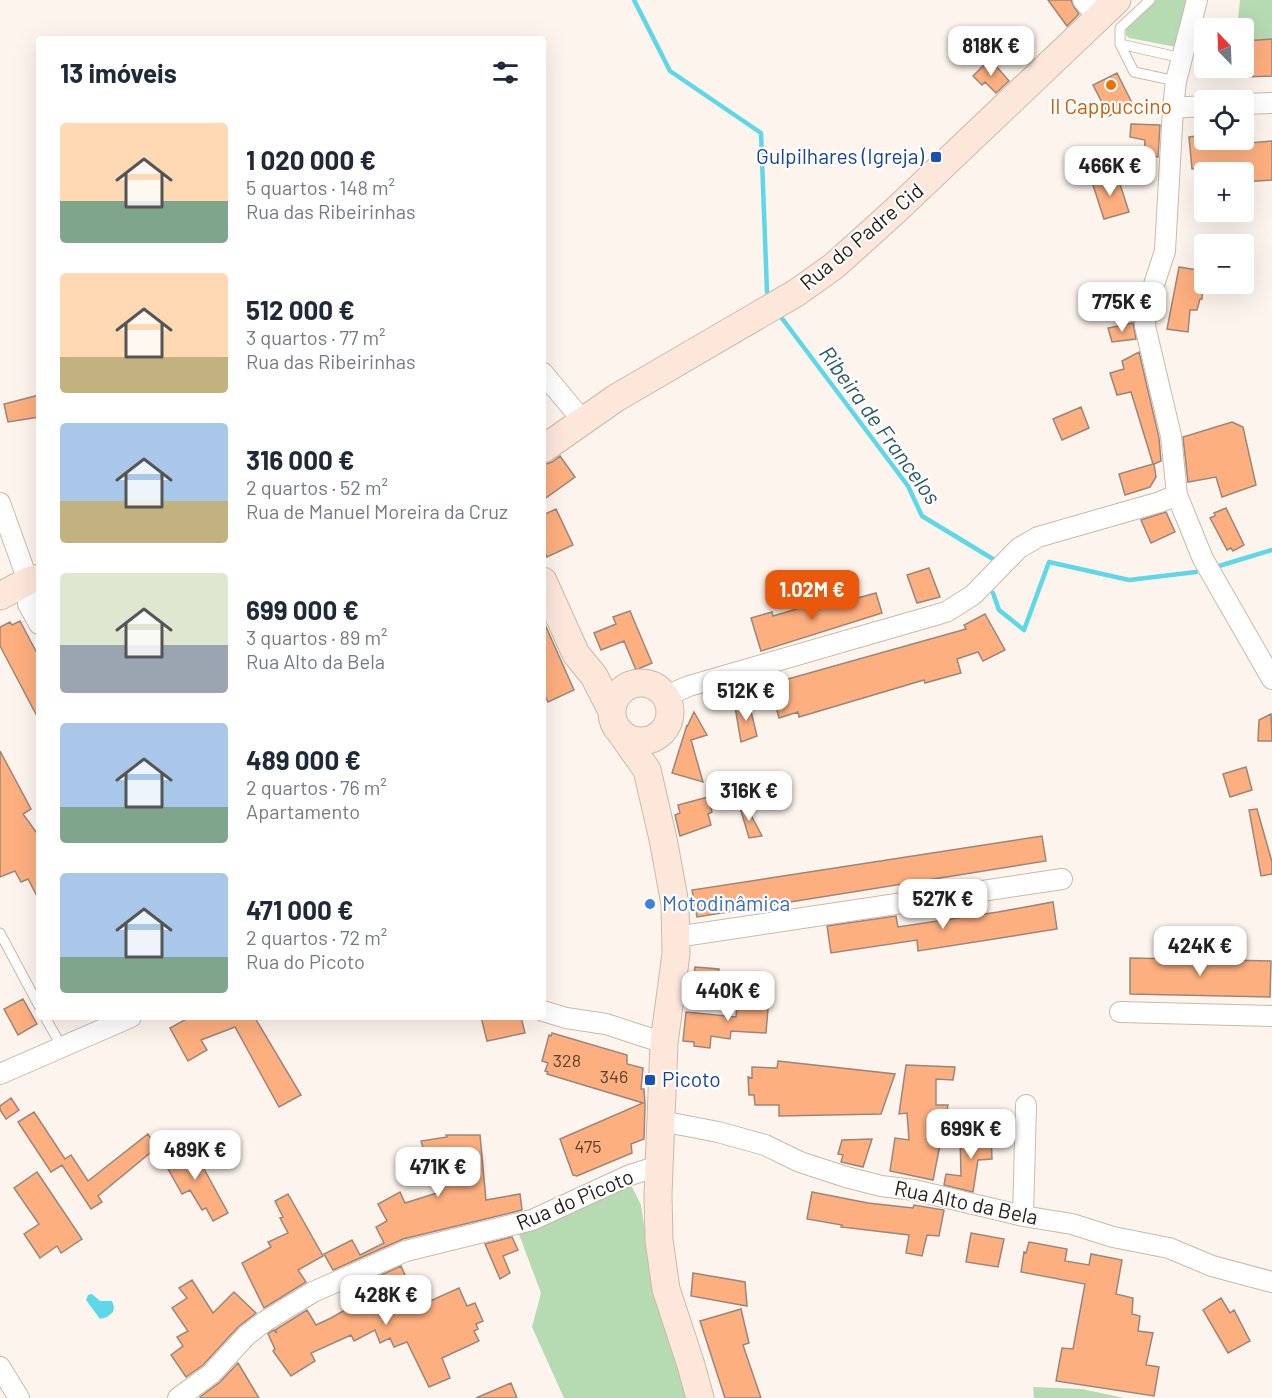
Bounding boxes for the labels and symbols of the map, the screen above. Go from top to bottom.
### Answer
north arrow [1194,18,1254,78]
pin: 818K € [942,26,1040,77]
marker: Il Cappuccino [1104,78,1118,92]
place label: Il Cappuccino [1050,93,1172,118]
place label: Gulpilhares (Igreja) [756,143,925,168]
pin: 466K € [1061,146,1159,197]
marker: Gulpilhares (Igreja) [929,150,943,164]
street label: Rua do Padre Cid [794,177,928,295]
pin: 775K € [1073,282,1171,333]
water label: Ribeira de Francelos [815,340,947,509]
pin: 1.02M € [757,570,867,621]
pin: 512K € [697,671,795,722]
pin: 316K € [700,771,798,822]
pin: 527K € [894,879,992,930]
place label: Motodinâmica [662,890,790,915]
marker: Motodinâmica [643,897,657,911]
pin: 424K € [1151,926,1249,977]
pin: 440K € [679,971,777,1022]
house number: 328 [553,1049,581,1071]
house number: 346 [600,1065,628,1087]
place label: Picoto [662,1066,721,1091]
marker: Picoto [643,1073,657,1087]
pin: 699K € [922,1109,1020,1160]
pin: 489K € [146,1130,244,1181]
house number: 475 [574,1135,602,1157]
pin: 471K € [389,1147,487,1198]
street label: Rua do Picoto [512,1163,637,1235]
street label: Rua Alto da Bela [892,1174,1040,1229]
pin: 428K € [337,1275,435,1326]

